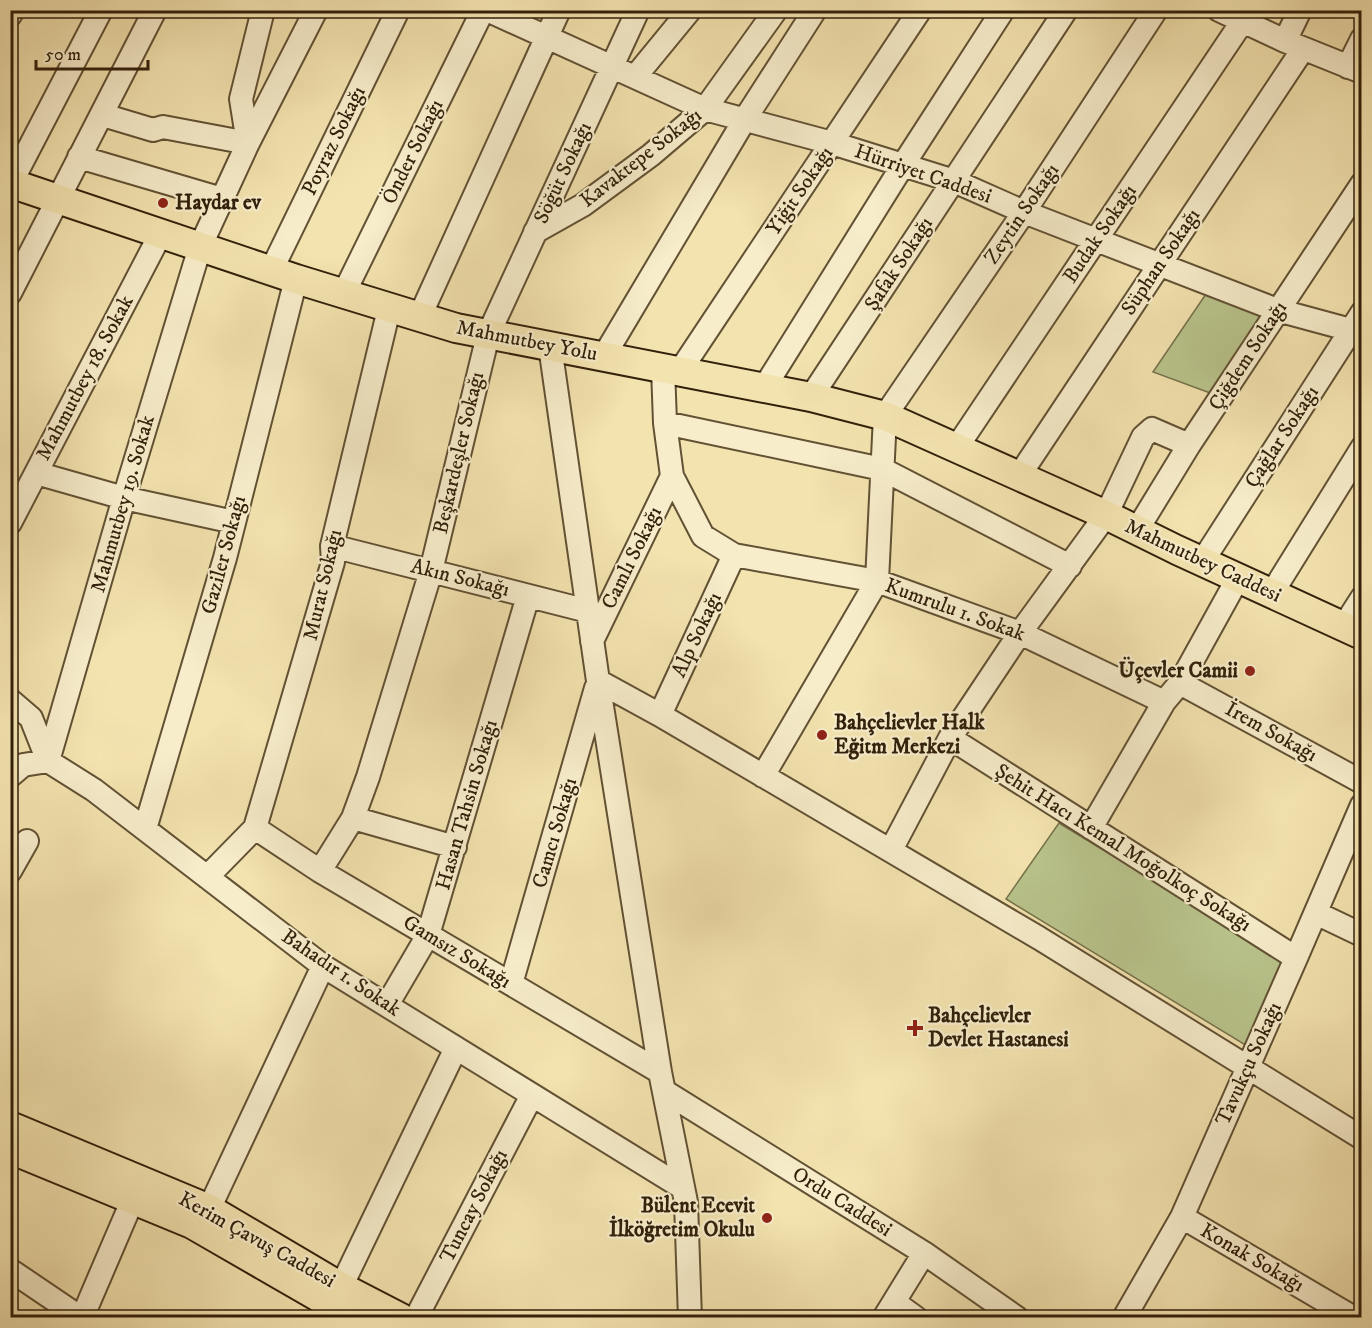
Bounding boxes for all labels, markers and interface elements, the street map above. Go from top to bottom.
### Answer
scale bar [36,33,148,71]
text: 50 m [45,44,81,66]
street label: Poyraz Sokağı [296,82,372,200]
street label: Önder Sokağı [376,95,450,209]
street label: Kavaktepe Sokağı [575,102,707,214]
street label: Söğüt Sokağı [528,118,598,228]
street label: Hürriyet Caddesi [851,138,995,210]
street label: Yiğit Sokağı [761,142,839,240]
street label: Zeytin Sokağı [979,159,1065,269]
street label: Budak Sokağı [1057,180,1143,288]
place label: Haydar ev [175,190,262,216]
marker: Haydar ev [156,196,170,210]
street label: Süphan Sokağı [1116,204,1206,320]
street label: Şafak Sokağı [859,212,939,316]
street label: Mahmutbey 18. Sokak [31,290,140,465]
street label: Çiğdem Sokağı [1203,296,1293,416]
street label: Mahmutbey Yolu [454,315,600,367]
street label: Beşkardeşler Sokağı [428,369,490,537]
street label: Çağlar Sokağı [1239,381,1325,493]
street label: Mahmutbey 19. Sokak [85,412,161,596]
street label: Gaziler Sokağı [196,493,252,617]
street label: Camlı Sokağı [596,502,668,614]
street label: Mahmutbey Caddesi [1121,513,1285,609]
street label: Murat Sokağı [298,527,348,643]
street label: Akın Sokağı [408,553,512,603]
street label: Kumrulu 1. Sokak [881,573,1029,648]
street label: Alp Sokağı [666,588,728,682]
place label: Üçevler Camii [1118,656,1239,684]
marker: Üçevler Camii [1243,664,1257,678]
street label: İrem Sokağı [1220,695,1322,768]
place label: Bahçelievler Halk Eğitm Merkezi [834,710,985,760]
street label: Hasan Tahsin Sokağı [430,717,504,893]
marker: Bahçelievler Halk Eğitm Merkezi [815,728,829,742]
street label: Şehit Hacı Kemal Moğolkoç Sokağı [990,758,1256,938]
street label: Camcı Sokağı [527,775,583,891]
street label: Gamsız Sokağı [398,910,516,994]
street label: Bahadır 1. Sokak [276,924,406,1023]
street label: Tavukçu Sokağı [1210,998,1288,1130]
place label: Bahçelievler Devlet Hastanesi [928,1003,1069,1053]
marker: Bahçelievler Devlet Hastanesi [906,1019,924,1037]
street label: Tuncay Sokağı [434,1145,514,1267]
street label: Ordu Caddesi [787,1161,897,1243]
street label: Kerim Çavuş Caddesi [174,1186,340,1294]
place label: Bülent Ecevit İlköğretim Okulu [609,1193,755,1243]
marker: Bülent Ecevit İlköğretim Okulu [760,1211,774,1225]
street label: Konak Sokağı [1195,1218,1309,1298]

